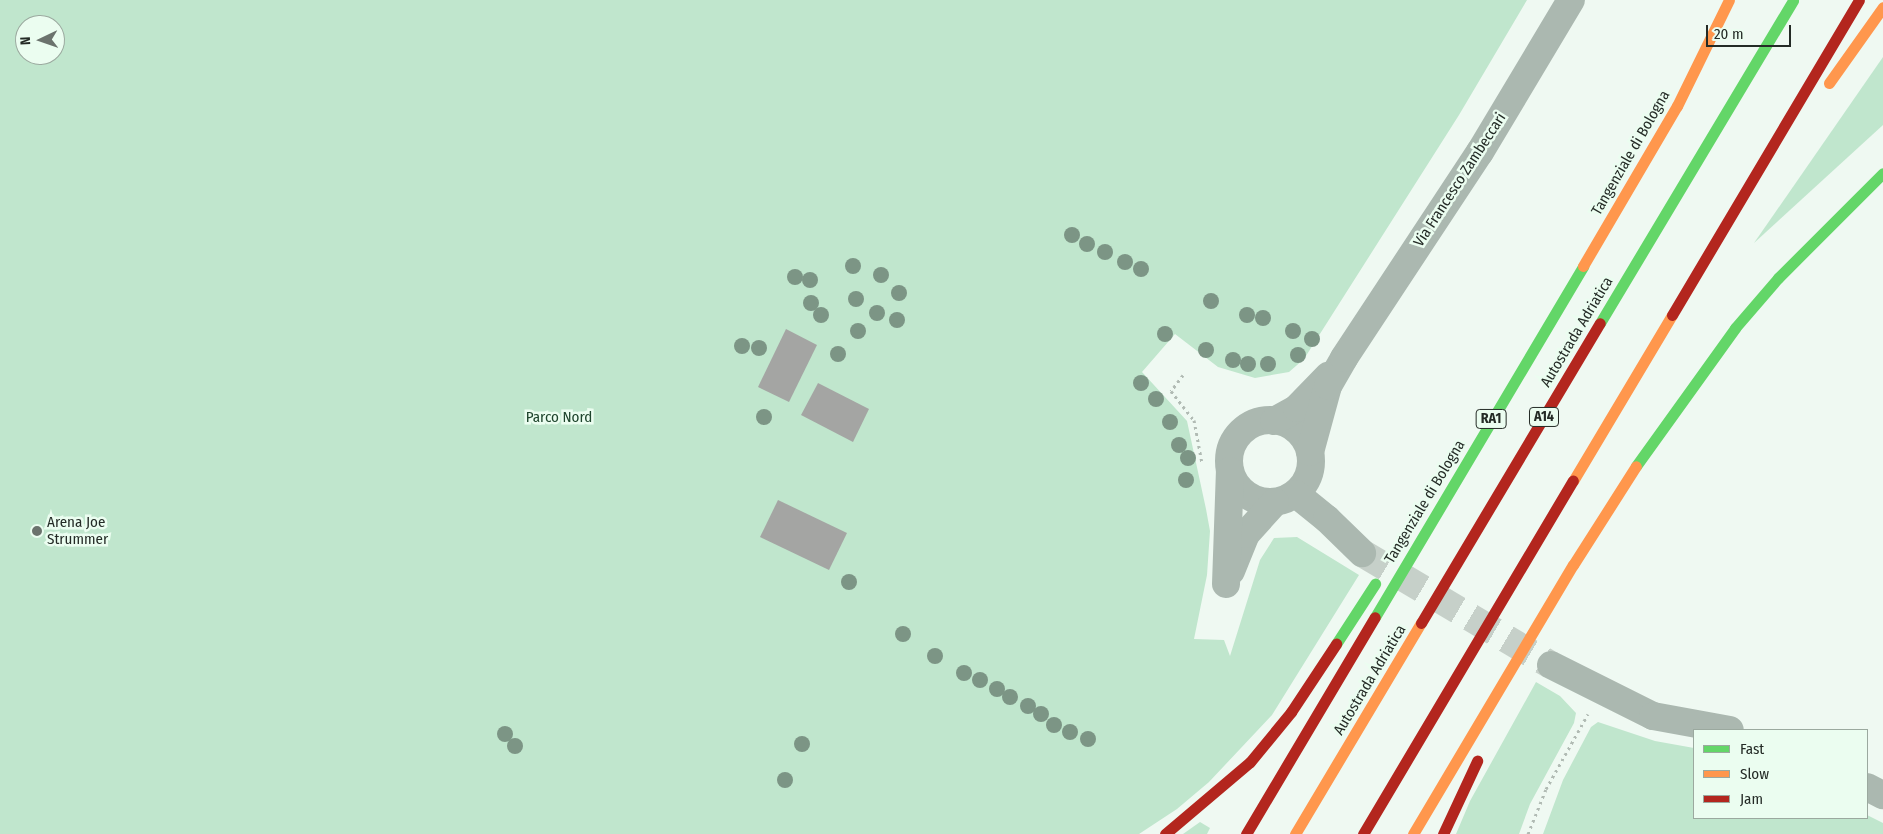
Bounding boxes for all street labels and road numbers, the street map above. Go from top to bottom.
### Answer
street label: Tangenziale di Bologna [1588,88,1674,218]
street label: Via Francesco Zambeccari [1410,110,1510,250]
street label: Autostrada Adriatica [1537,274,1617,390]
road number: A14 [1528,406,1560,428]
road number: RA1 [1475,408,1507,430]
street label: Tangenziale di Bologna [1381,437,1469,567]
street label: Autostrada Adriatica [1330,622,1410,738]

